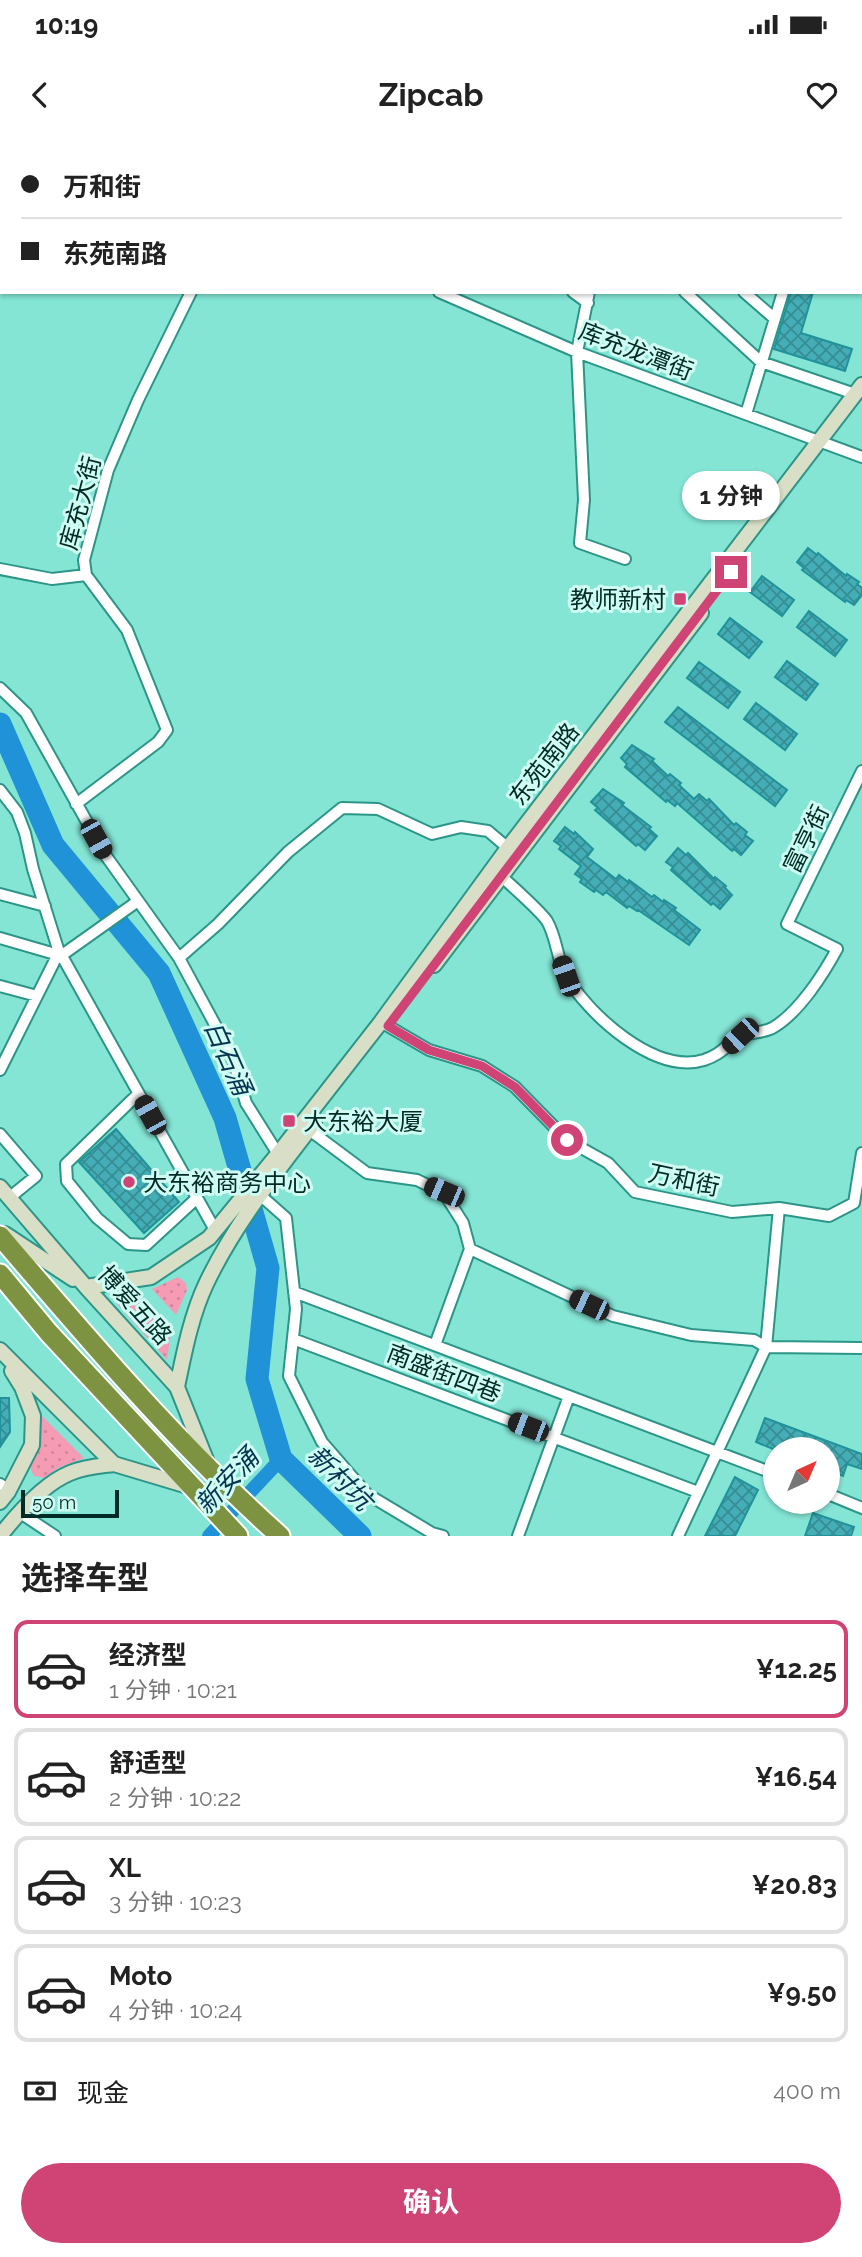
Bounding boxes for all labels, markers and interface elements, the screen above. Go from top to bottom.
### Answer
text: 10:19 [35,10,98,40]
icon: back [21,76,59,114]
text: Zipcab [378,76,484,113]
icon: heart [803,76,841,114]
text: 万和街 [63,172,141,202]
text: 东苑南路 [63,239,167,269]
street label: 库充龙潭街 [575,316,697,386]
street label: 库充大街 [54,453,106,553]
callout: 1 分钟 [682,470,780,520]
text: 1 分钟 [700,482,762,509]
route end [715,556,747,588]
place label: 教师新村 [570,585,666,614]
marker: 教师新村 [672,591,688,607]
street label: 东苑南路 [503,717,585,811]
street label: 富亨街 [777,800,835,878]
car [77,816,116,862]
car [550,953,583,999]
car [718,1014,763,1058]
water label: 白石涌 [198,1016,259,1102]
car [131,1092,170,1138]
place label: 大东裕大厦 [303,1107,423,1136]
marker: 大东裕大厦 [281,1113,297,1129]
route start [551,1124,583,1156]
street label: 万和街 [646,1158,722,1202]
place label: 大东裕商务中心 [143,1168,311,1197]
marker: 大东裕商务中心 [121,1174,137,1190]
car [421,1174,468,1210]
street label: 博爱五路 [92,1260,178,1350]
car [566,1287,613,1323]
street label: 南盛街四巷 [383,1338,505,1408]
car [505,1410,552,1444]
north arrow [763,1437,840,1514]
map controls [763,1437,840,1514]
water label: 新安涌 [189,1440,267,1520]
water label: 新村坑 [302,1440,381,1519]
scale bar [21,1487,119,1519]
text: 50 m [32,1491,76,1513]
text: 选择车型 [21,1559,149,1596]
icon: car [25,1638,88,1701]
text: 经济型 [109,1640,187,1670]
text: ¥12.25 [756,1654,837,1684]
text: 1 分钟 · 10:21 [109,1676,237,1703]
icon: car [25,1746,88,1809]
text: 舒适型 [109,1748,187,1778]
text: ¥16.54 [755,1762,837,1792]
text: 2 分钟 · 10:22 [109,1784,241,1811]
text: XL [109,1853,141,1883]
icon: car [25,1854,88,1917]
text: ¥20.83 [752,1870,837,1900]
text: 3 分钟 · 10:23 [109,1888,242,1915]
text: Moto [109,1961,172,1991]
icon: car [25,1962,88,2025]
text: ¥9.50 [767,1978,837,2008]
text: 4 分钟 · 10:24 [109,1996,242,2023]
icon: cash [21,2072,59,2110]
text: 400 m [773,2077,841,2104]
text: 现金 [77,2078,129,2108]
button: 确认 [21,2163,841,2243]

